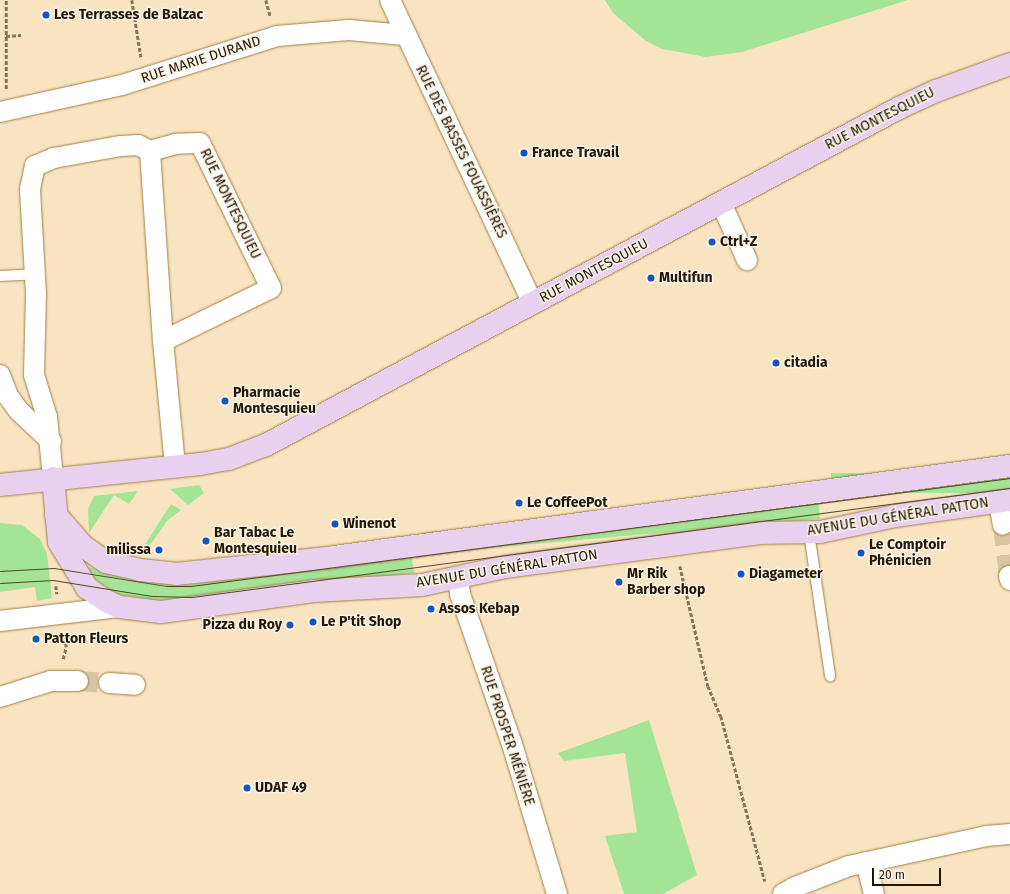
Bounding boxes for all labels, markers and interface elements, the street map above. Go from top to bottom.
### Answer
place label: Les Terrasses de Balzac [54,7,203,23]
marker: Les Terrasses de Balzac [41,10,51,20]
street label: RUE MARIE DURAND [139,33,263,87]
street label: RUE DES BASSES FOUASSIÈRES [412,63,510,241]
street label: RUE MONTESQUIEU [822,84,938,154]
place label: France Travail [532,145,619,161]
street label: RUE MONTESQUIEU [196,146,264,262]
marker: France Travail [519,148,529,158]
place label: Ctrl+Z [720,234,757,250]
street label: RUE MONTESQUIEU [537,235,651,307]
marker: Ctrl+Z [707,237,717,247]
place label: Multifun [659,270,713,286]
marker: Multifun [646,273,656,283]
place label: citadia [784,355,828,371]
marker: citadia [771,358,781,368]
place label: Pharmacie Montesquieu [233,385,316,418]
marker: Pharmacie Montesquieu [220,396,230,406]
street label: AVENUE DU GÉNÉRAL PATTON [806,494,990,540]
place label: Le CoffeePot [527,495,608,511]
marker: Le CoffeePot [514,498,524,508]
place label: Winenot [343,516,396,532]
marker: Winenot [330,519,340,529]
place label: Bar Tabac Le Montesquieu [214,525,297,558]
marker: Bar Tabac Le Montesquieu [201,536,211,546]
place label: Le Comptoir Phénicien [869,537,946,570]
place label: milissa [106,542,151,558]
marker: milissa [154,545,164,555]
street label: AVENUE DU GÉNÉRAL PATTON [415,546,599,592]
marker: Le Comptoir Phénicien [856,548,866,558]
place label: Mr Rik Barber shop [627,566,705,598]
place label: Diagameter [749,566,823,582]
marker: Diagameter [736,569,746,579]
marker: Mr Rik Barber shop [614,577,624,587]
place label: Assos Kebap [439,601,520,617]
marker: Assos Kebap [426,604,436,614]
place label: Le P'tit Shop [321,614,401,630]
place label: Pizza du Roy [203,617,282,633]
marker: Le P'tit Shop [308,617,318,627]
marker: Pizza du Roy [285,620,295,630]
place label: Patton Fleurs [44,631,128,647]
marker: Patton Fleurs [31,634,41,644]
street label: RUE PROSPER MÉNIÈRE [476,664,538,808]
place label: UDAF 49 [255,780,307,796]
marker: UDAF 49 [242,783,252,793]
scale bar [874,860,943,886]
text: 20 m [879,868,905,882]

